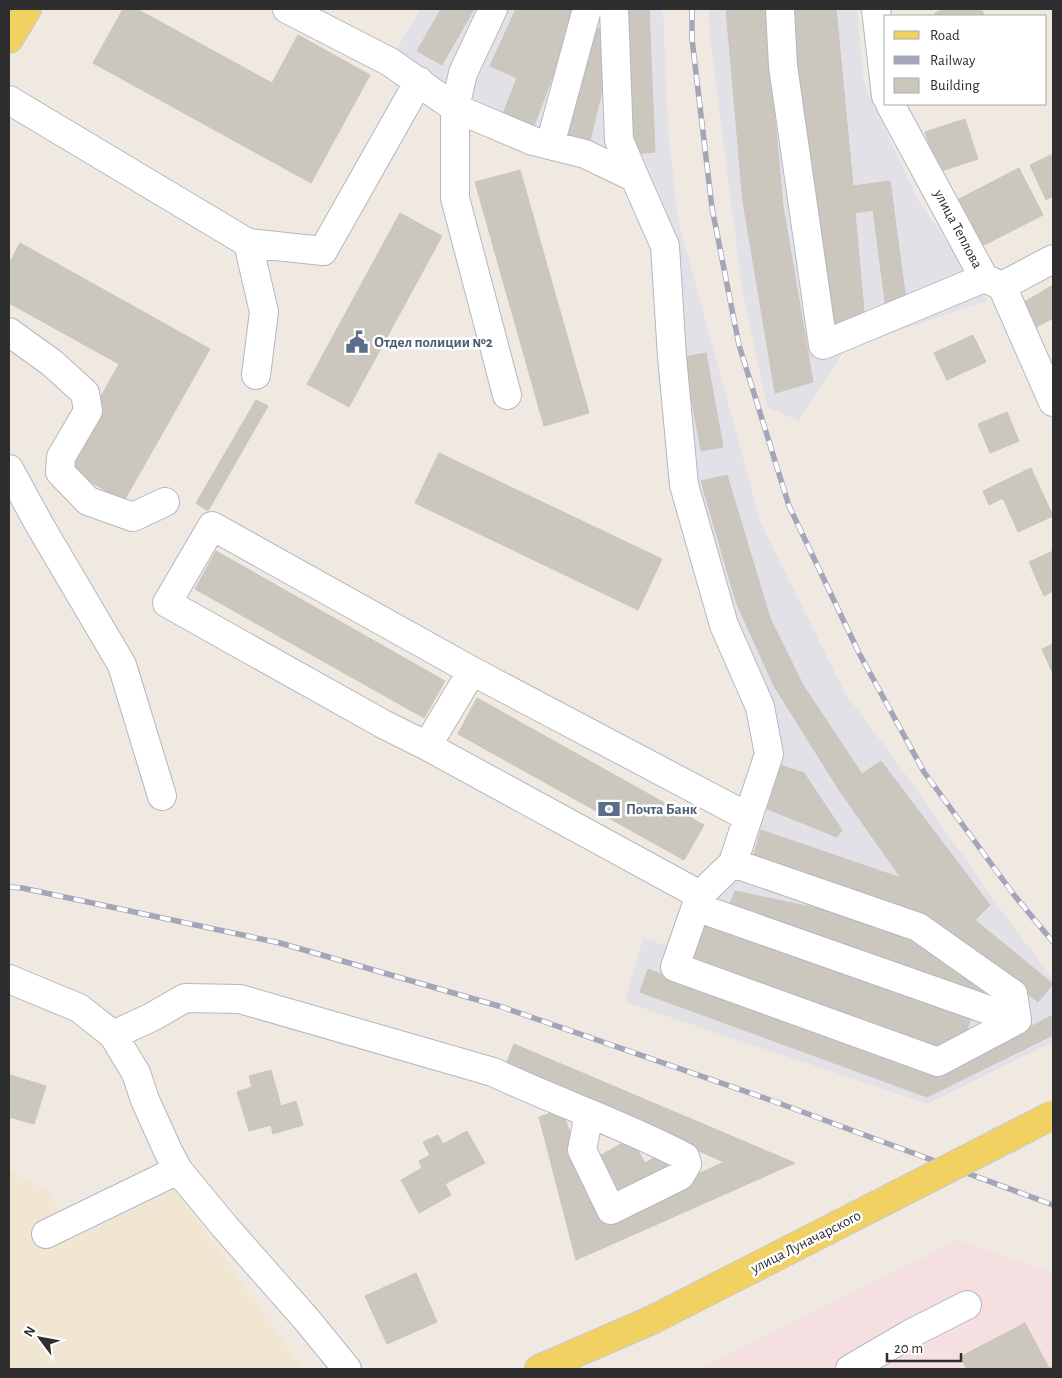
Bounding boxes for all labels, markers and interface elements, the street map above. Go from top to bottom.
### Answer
legend [884,15,1047,105]
text: Road [930,28,960,43]
text: Railway [930,53,976,68]
text: Building [930,78,980,93]
street label: улица Теплова [931,186,985,271]
public building icon: Отдел полиции №2 [344,329,370,355]
place label: Отдел полиции №2 [374,335,493,350]
bank icon: Почта Банк [596,796,622,822]
place label: Почта Банк [626,802,698,817]
street label: улица Луначарского [748,1208,863,1277]
north arrow [15,1313,65,1363]
text: N [21,1324,38,1339]
scale bar [887,1330,961,1362]
text: 20 m [894,1341,923,1356]

